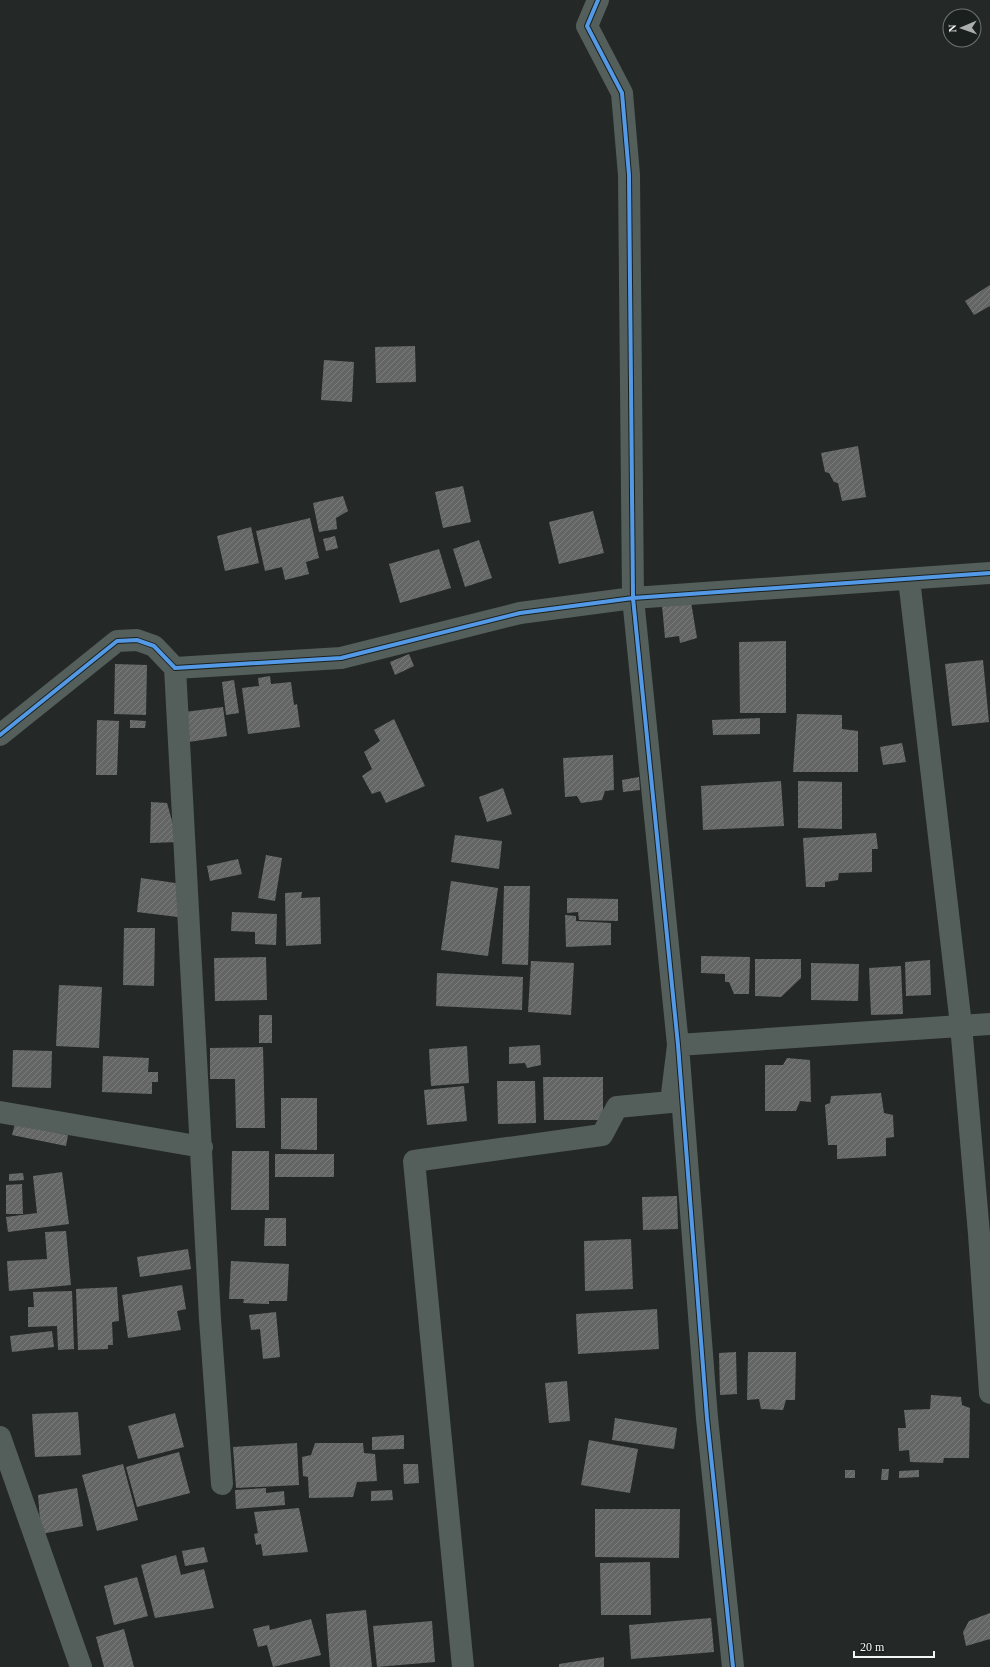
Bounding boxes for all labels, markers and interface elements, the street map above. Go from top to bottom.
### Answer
north arrow [942,8,982,48]
text: N [946,24,958,33]
scale bar [854,1633,934,1659]
text: 20 m [860,1640,885,1654]

